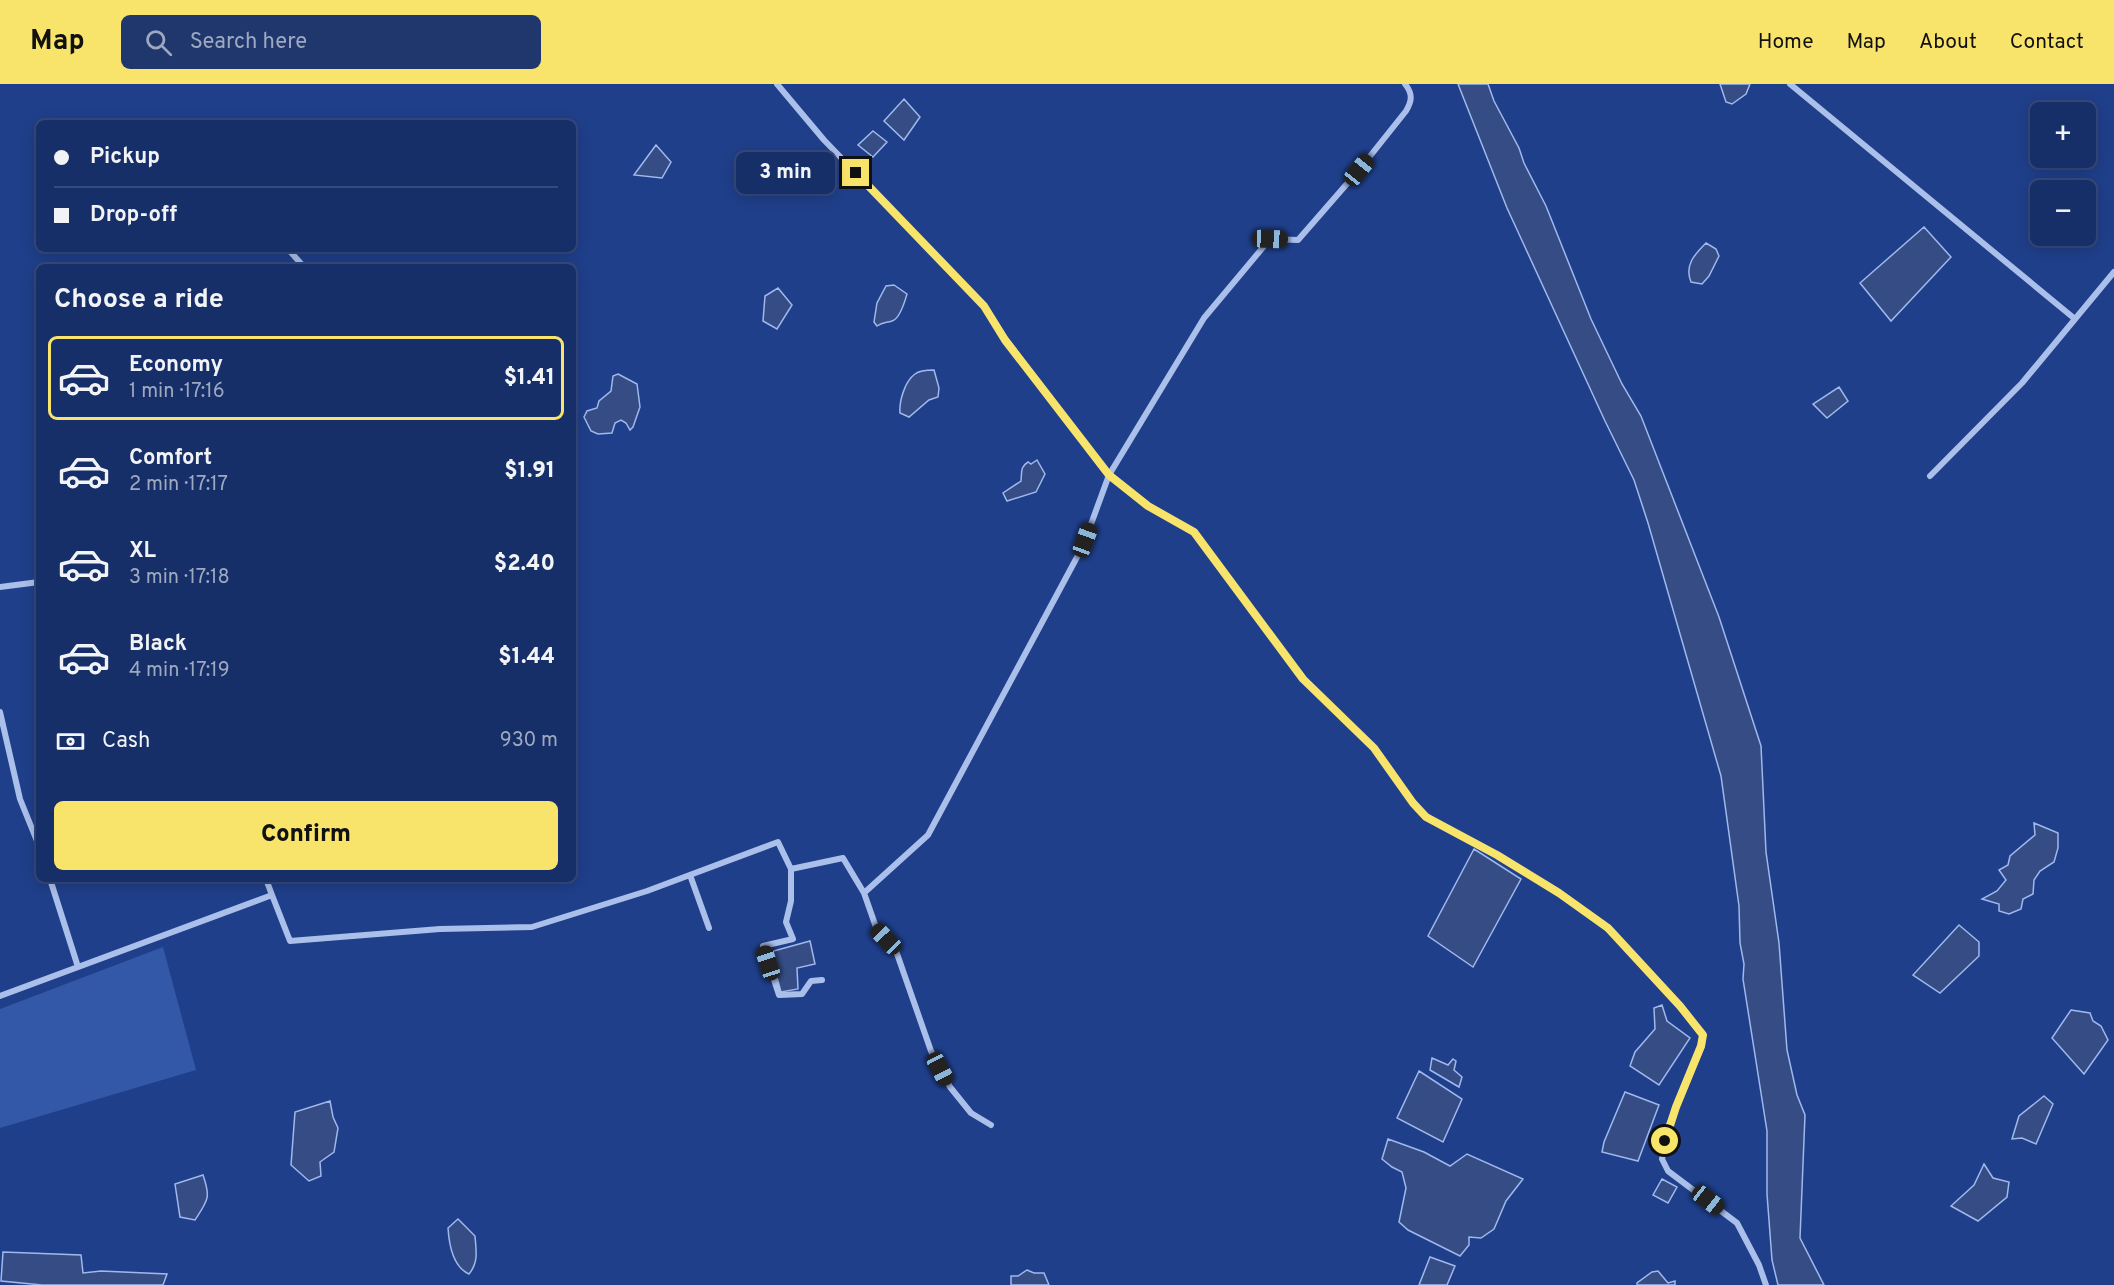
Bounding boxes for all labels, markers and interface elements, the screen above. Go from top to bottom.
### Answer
search box [121,15,541,69]
text: Map [30,24,85,60]
icon: search [142,26,175,59]
text: Search here [190,29,307,56]
text: Home [1758,29,1814,56]
text: Map [1847,29,1886,56]
text: About [1919,29,1977,56]
text: Contact [2010,29,2084,56]
map controls [2030,102,2096,246]
button: + [2030,102,2096,168]
text: Pickup [90,144,160,171]
car [1341,150,1377,190]
callout: 3 min [736,152,835,194]
route end [842,159,869,186]
text: 3 min [759,160,812,186]
button: − [2030,180,2096,246]
text: Drop-off [90,202,177,229]
car [1252,229,1288,249]
text: Choose a ride [54,283,224,317]
icon: car [57,351,111,405]
text: Economy [129,352,223,379]
text: $1.41 [504,365,555,392]
text: 1 min · 17:16 [129,379,225,405]
icon: car [57,444,111,498]
text: Comfort [129,445,212,472]
text: $1.91 [504,458,555,485]
text: 2 min · 17:17 [129,472,228,498]
car [1070,520,1100,560]
icon: car [57,537,111,591]
text: XL [129,538,156,565]
text: $2.40 [494,551,555,578]
text: 3 min · 17:18 [129,565,230,591]
icon: car [57,630,111,684]
text: Black [129,631,187,658]
text: $1.44 [498,644,555,671]
text: 4 min · 17:19 [129,658,230,684]
icon: cash [54,725,87,758]
text: Cash [102,728,151,755]
text: 930 m [500,728,558,754]
button: Confirm [54,801,558,870]
car [867,920,905,958]
car [754,943,782,983]
car [924,1049,956,1089]
route start [1651,1127,1678,1154]
car [1688,1182,1728,1218]

